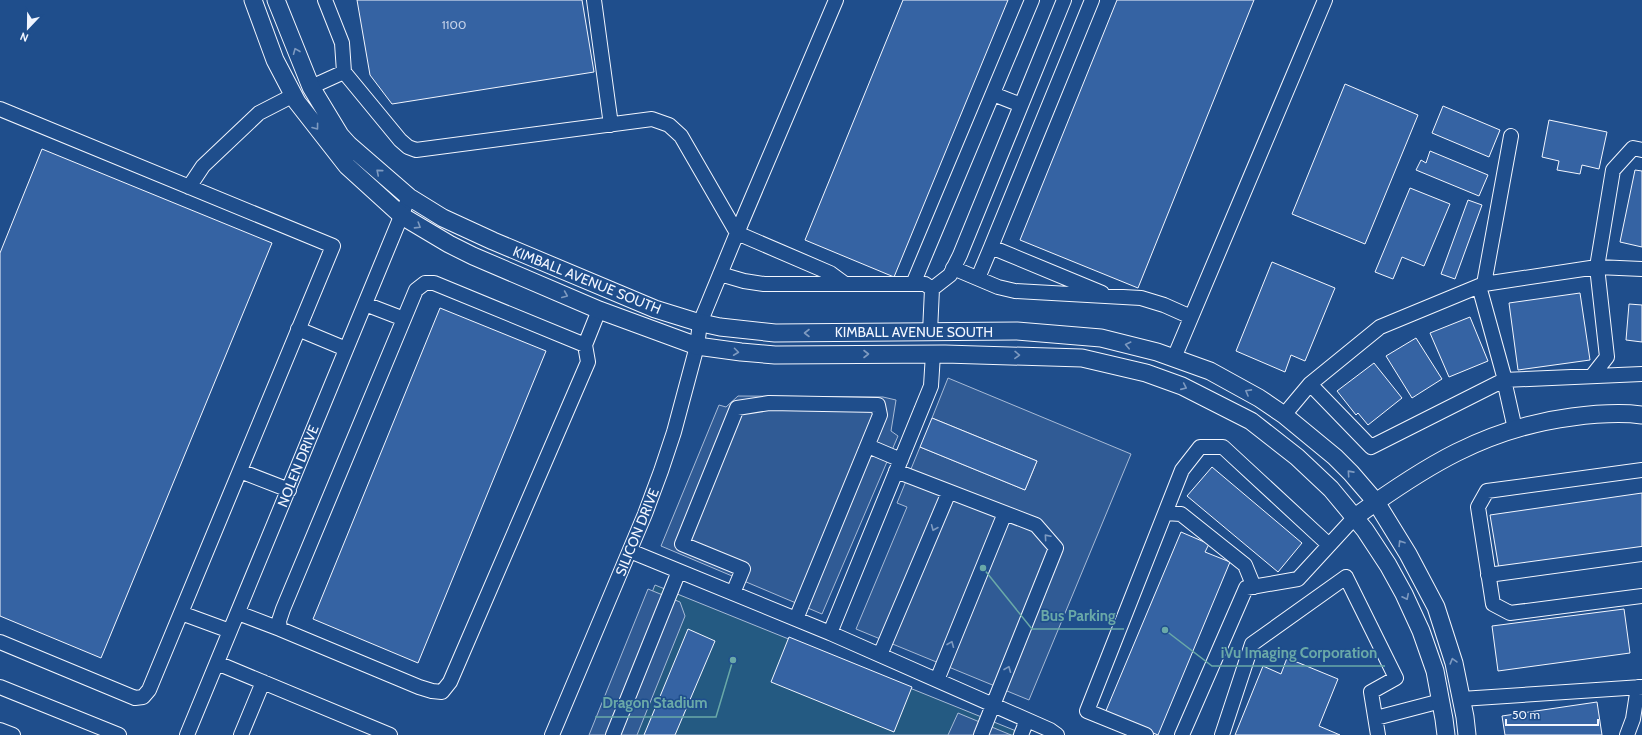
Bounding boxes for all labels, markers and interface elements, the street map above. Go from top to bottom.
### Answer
north arrow [8,8,48,48]
house number: 1100 [442,17,466,32]
text: N [18,29,30,45]
one-way arrow [292,47,300,54]
one-way arrow [311,122,318,129]
one-way arrow [377,169,384,176]
one-way arrow [414,222,421,229]
street label: KIMBALL AVENUE SOUTH [510,242,664,318]
one-way arrow [560,290,568,298]
street label: KIMBALL AVENUE SOUTH [835,323,993,341]
one-way arrow [804,328,810,337]
one-way arrow [1125,341,1131,349]
one-way arrow [733,347,739,356]
one-way arrow [863,350,869,358]
one-way arrow [1014,351,1020,360]
one-way arrow [1181,383,1188,391]
one-way arrow [1245,390,1253,397]
street label: NOLEN DRIVE [273,422,323,510]
one-way arrow [1347,470,1355,478]
street label: SILICON DRIVE [611,485,663,578]
one-way arrow [930,524,938,531]
one-way arrow [1044,535,1051,542]
one-way arrow [1398,540,1405,547]
one-way arrow [1401,593,1409,601]
callout: Bus Parking [1032,602,1124,629]
text: Bus Parking [1040,607,1116,625]
callout: iVu Imaging Corporation [1212,639,1385,666]
one-way arrow [947,640,955,647]
text: iVu Imaging Corporation [1221,644,1377,662]
one-way arrow [1449,658,1458,665]
one-way arrow [1003,665,1011,673]
callout: Dragon Stadium [595,690,716,717]
text: Dragon Stadium [602,694,708,712]
scale bar [1506,701,1598,727]
text: 50 m [1512,707,1540,722]

